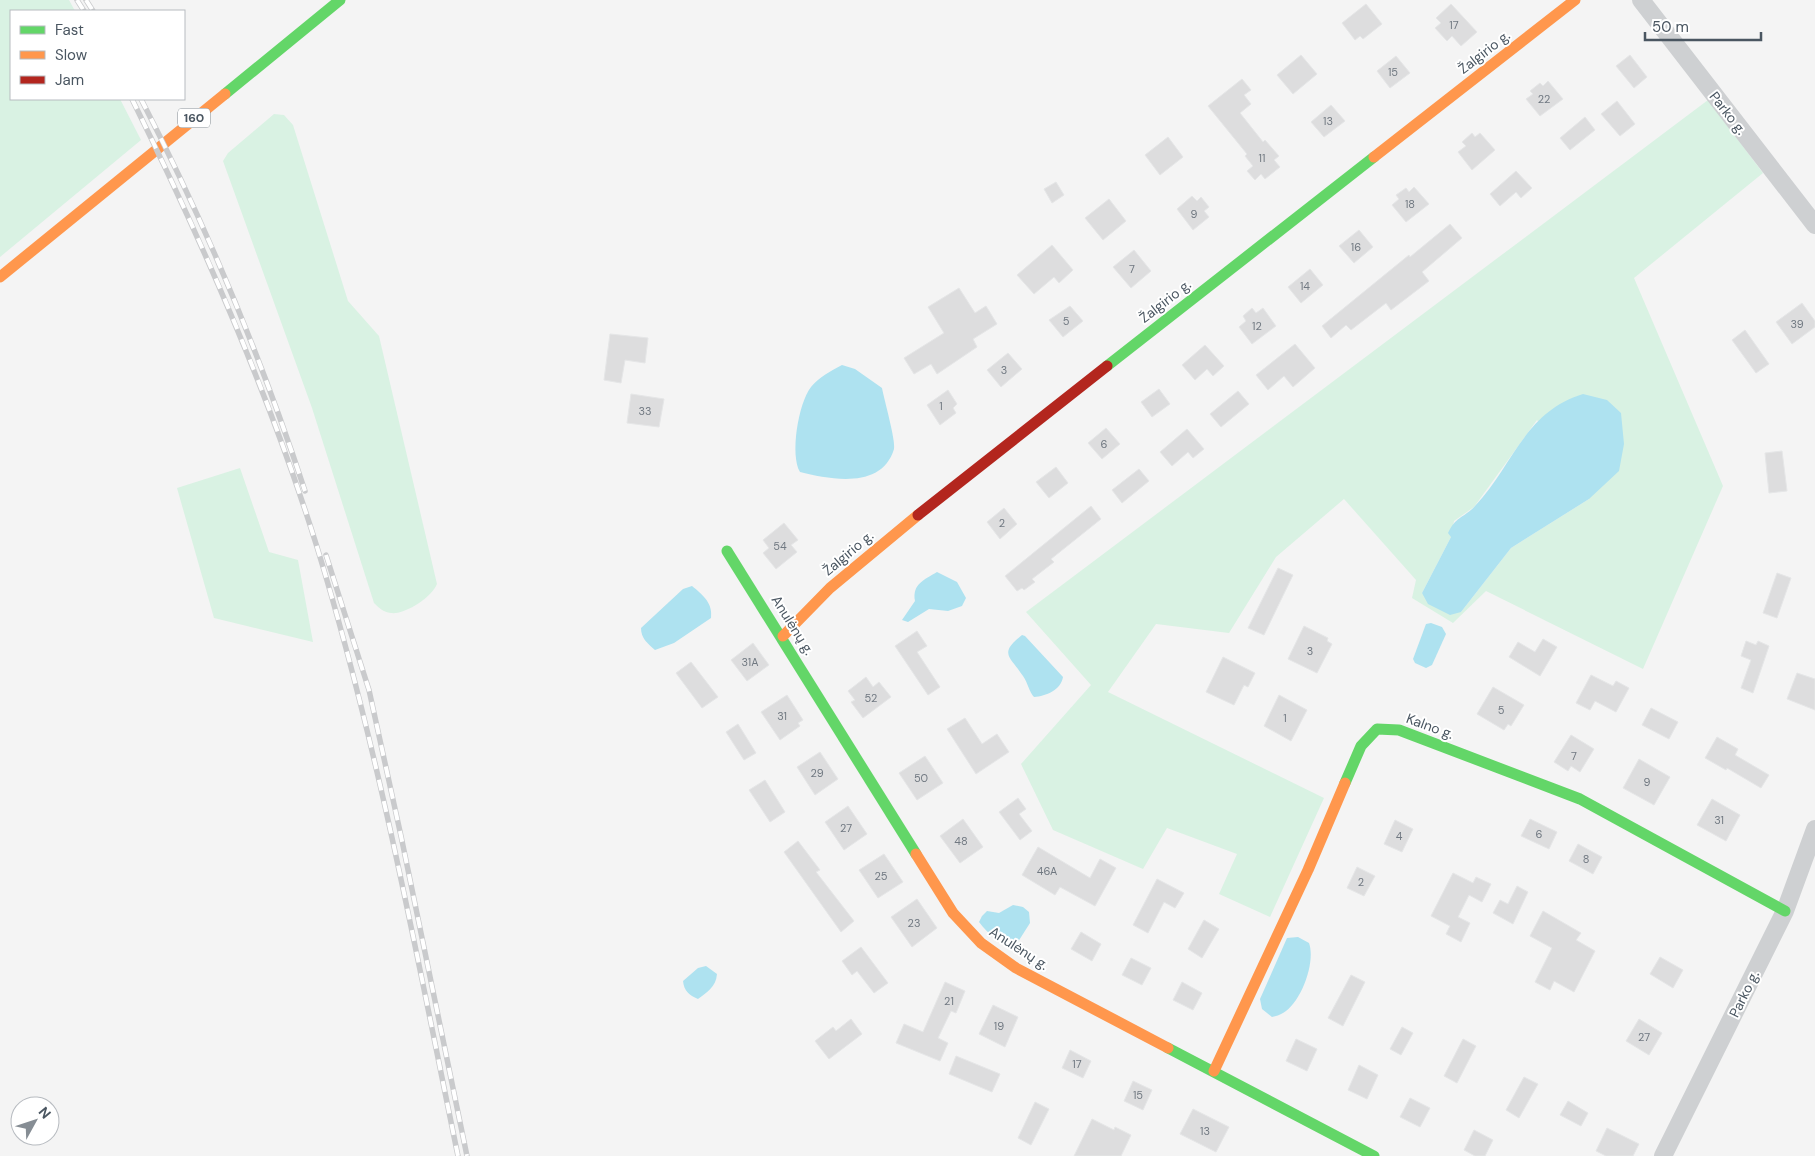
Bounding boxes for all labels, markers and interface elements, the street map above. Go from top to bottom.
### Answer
legend [10,10,185,100]
scale bar [1645,10,1761,42]
text: 50 m [1652,17,1689,37]
house number: 17 [1449,18,1459,32]
text: Fast [55,20,84,40]
street label: Žalgirio g. [1455,26,1514,78]
text: Slow [55,45,88,65]
house number: 15 [1388,65,1398,79]
text: Jam [55,70,84,90]
street label: Parko g. [1706,88,1751,138]
house number: 22 [1538,92,1550,106]
road number: 160 [178,109,210,128]
house number: 13 [1323,114,1333,128]
house number: 11 [1259,151,1265,165]
house number: 18 [1405,197,1415,211]
house number: 9 [1191,207,1198,221]
house number: 16 [1351,240,1361,254]
house number: 7 [1129,262,1135,276]
street label: Žalgirio g. [1136,275,1195,327]
house number: 14 [1300,279,1310,293]
house number: 5 [1063,314,1070,328]
house number: 39 [1790,317,1804,331]
house number: 12 [1252,319,1262,333]
house number: 3 [1001,363,1007,377]
house number: 1 [939,399,943,413]
house number: 33 [638,404,652,418]
house number: 6 [1101,437,1108,451]
house number: 2 [999,516,1005,530]
street label: Žalgirio g. [819,526,877,579]
house number: 54 [773,539,787,553]
street label: Anulėnų g. [768,592,818,658]
house number: 3 [1307,644,1313,658]
house number: 31A [741,655,759,669]
house number: 52 [865,691,877,705]
house number: 5 [1498,703,1505,717]
house number: 31 [777,709,787,723]
street label: Kalno g. [1404,709,1456,743]
house number: 1 [1283,711,1287,725]
house number: 7 [1571,749,1577,763]
house number: 29 [810,766,824,780]
house number: 50 [914,771,928,785]
house number: 9 [1644,775,1651,789]
house number: 31 [1714,813,1724,827]
house number: 27 [840,821,852,835]
house number: 6 [1536,827,1543,841]
house number: 4 [1396,829,1403,843]
house number: 48 [954,834,968,848]
house number: 8 [1583,852,1589,866]
house number: 46A [1037,864,1057,878]
house number: 25 [874,869,888,883]
house number: 2 [1358,875,1364,889]
house number: 23 [908,916,920,930]
street label: Anulėnų g. [986,922,1052,974]
street label: Parko g. [1725,967,1763,1020]
house number: 21 [944,994,954,1008]
house number: 19 [994,1019,1004,1033]
house number: 27 [1638,1030,1650,1044]
house number: 17 [1072,1057,1082,1071]
house number: 15 [1133,1088,1143,1102]
north arrow [10,1096,60,1146]
text: N [35,1103,55,1122]
house number: 13 [1200,1124,1210,1138]

